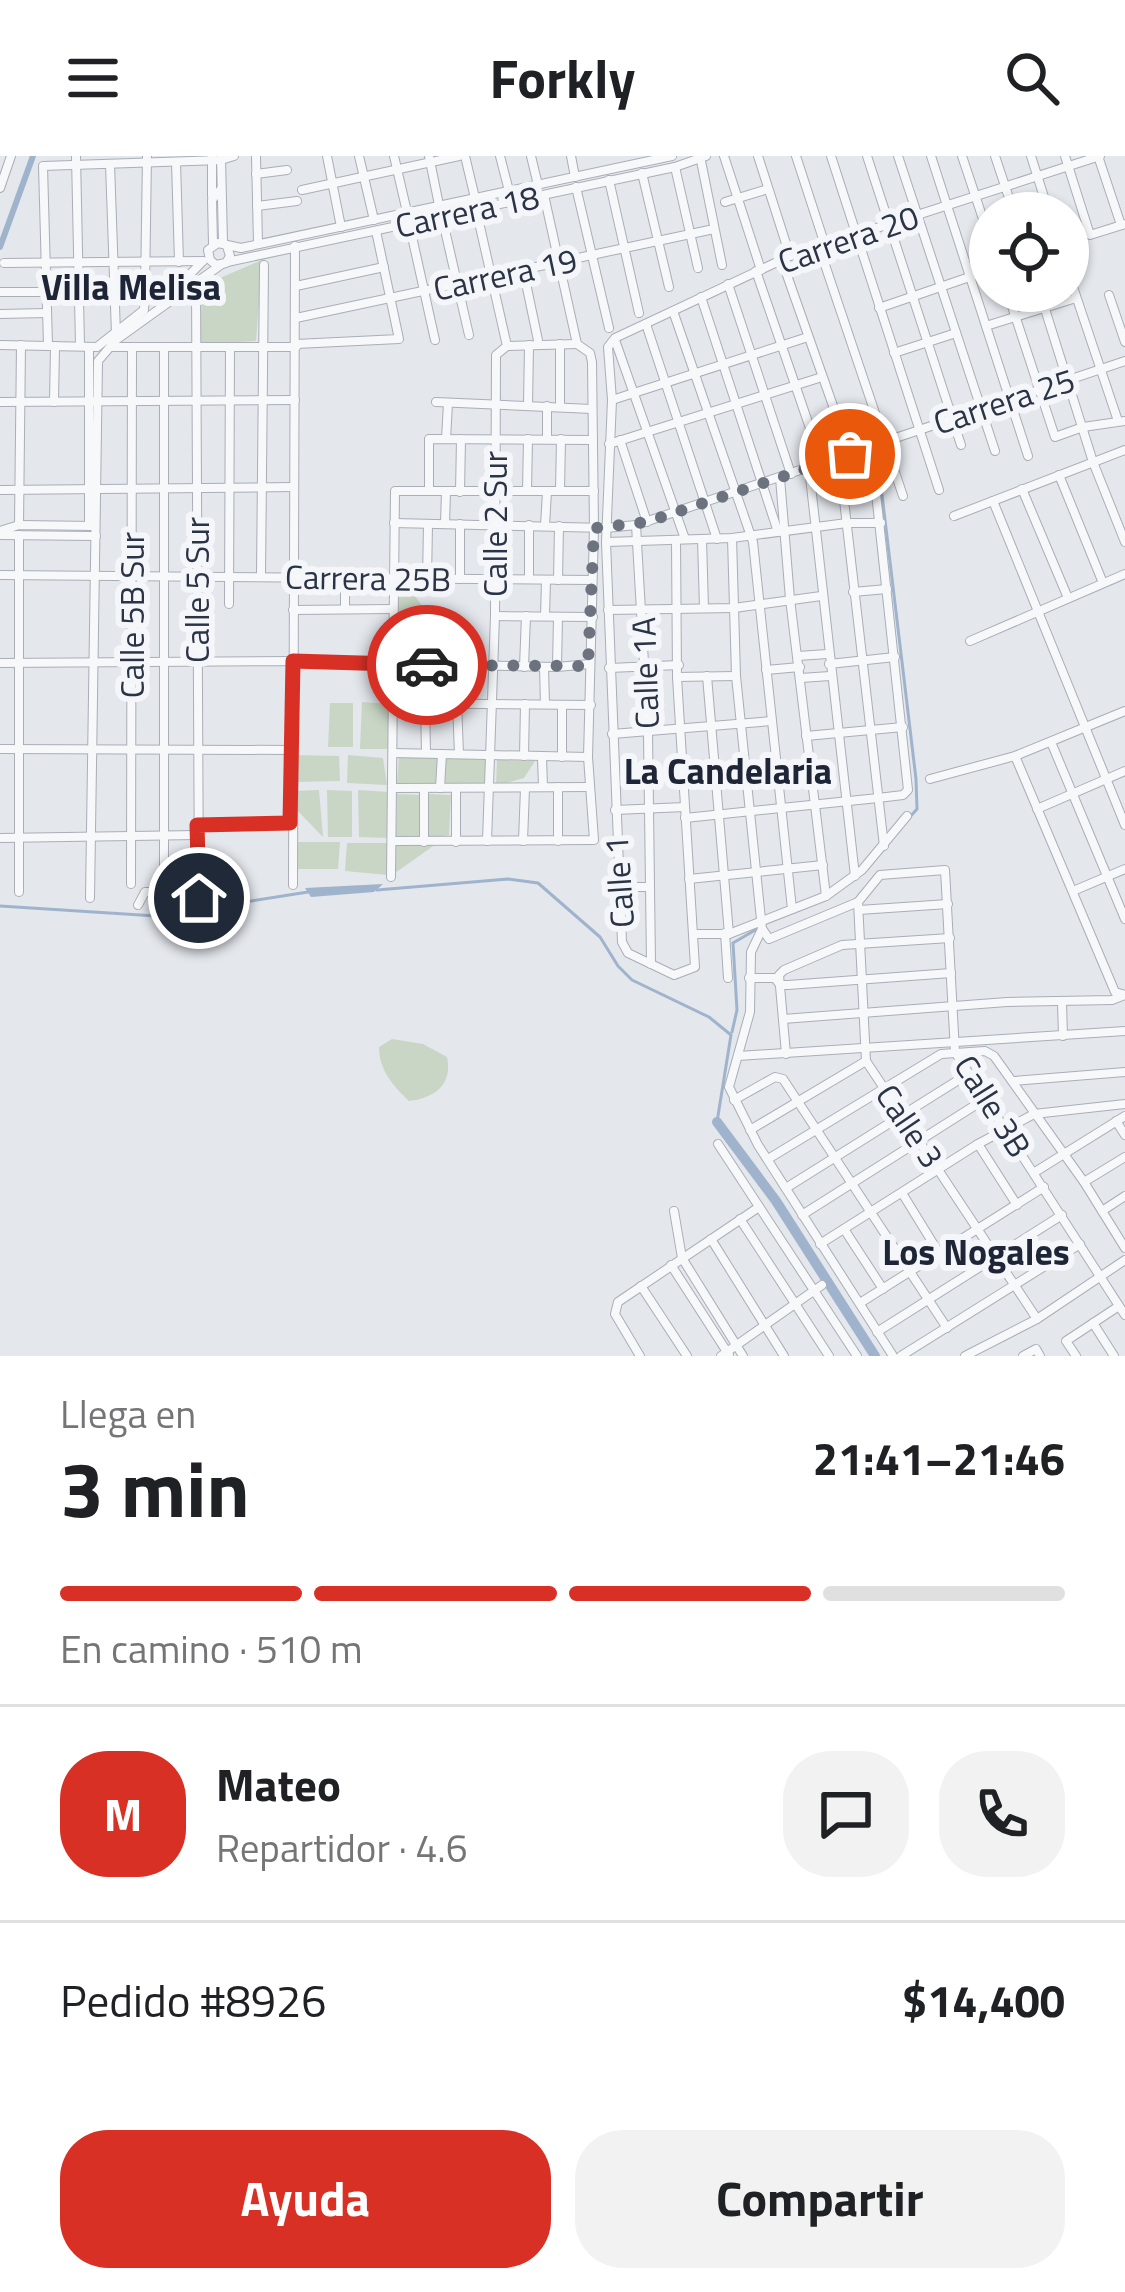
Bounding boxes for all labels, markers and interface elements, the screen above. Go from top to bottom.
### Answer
text: Forkly [490,37,635,119]
icon: menu [60,45,126,111]
icon: search [999,45,1065,111]
street label: Carrera 18 [390,171,544,251]
street label: Carrera 20 [771,192,925,286]
map controls [969,192,1089,312]
button: locate [969,192,1089,312]
street label: Carrera 19 [428,234,582,314]
district label: Villa Melisa [41,259,221,314]
street label: Carrera 25 [927,355,1081,447]
pin [799,403,901,505]
icon: bag [817,421,883,487]
street label: Calle 2 Sur [470,451,520,597]
street label: Calle 5 Sur [172,517,222,663]
street label: Calle 5B Sur [107,532,157,698]
street label: Carrera 25B [284,552,452,604]
courier [367,605,487,725]
street label: Calle 1A [618,616,672,730]
icon: car [394,632,460,698]
district label: La Candelaria [624,743,832,798]
street label: Calle 1 [591,834,647,930]
pin [148,847,250,949]
icon: home [166,865,232,931]
street label: Calle 3B [942,1045,1044,1167]
street label: Calle 3 [864,1074,956,1178]
district label: Los Nogales [882,1224,1070,1279]
text: Llega en [60,1384,196,1443]
text: 21:41–21:46 [813,1424,1065,1492]
text: 3 min [60,1429,250,1547]
text: En camino · 510 m [60,1619,363,1678]
text: Mateo [216,1750,341,1818]
button: chat [783,1751,909,1877]
button: phone [939,1751,1065,1877]
text: M [104,1780,142,1848]
text: Repartidor · 4.6 [216,1818,468,1877]
text: Pedido #8926 [60,1966,326,2034]
text: $14,400 [902,1966,1065,2034]
button: Ayuda [60,2130,551,2268]
button: Compartir [575,2130,1065,2268]

